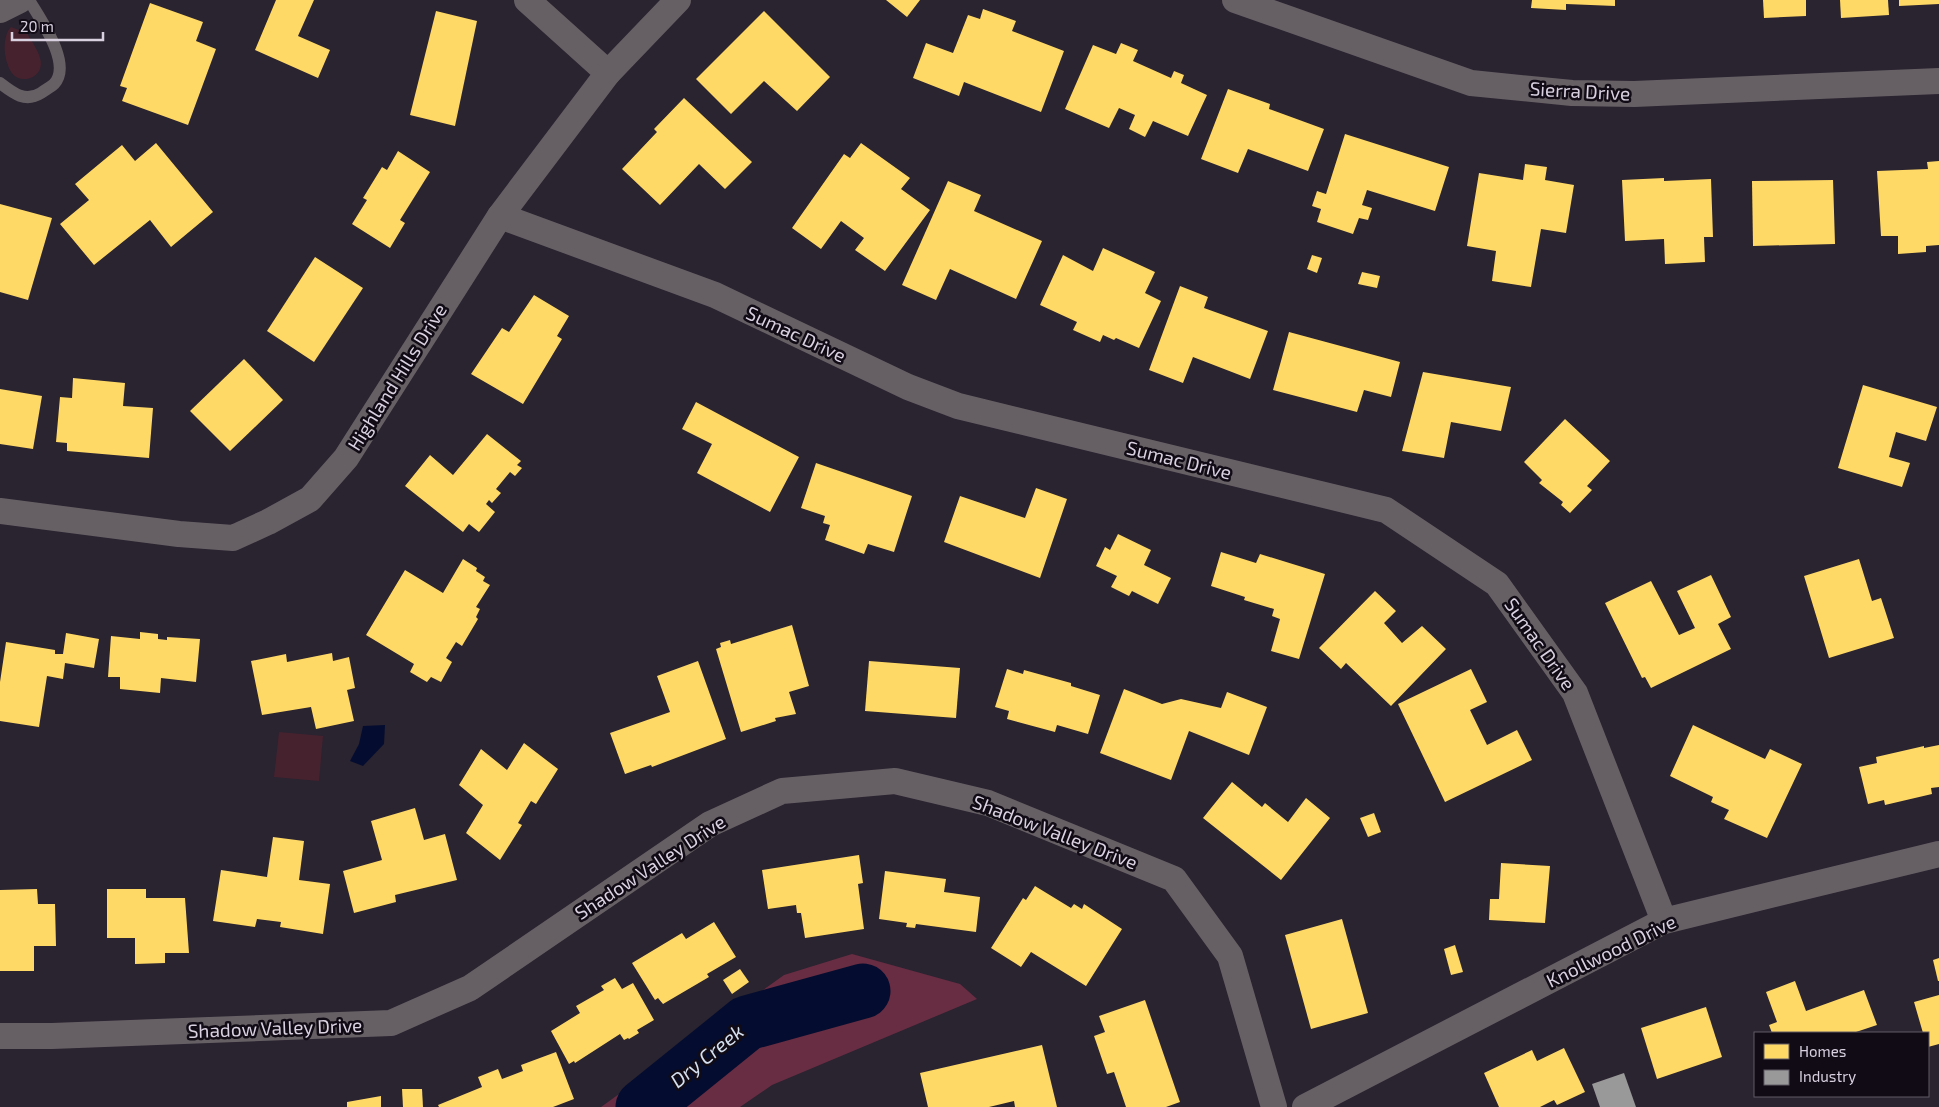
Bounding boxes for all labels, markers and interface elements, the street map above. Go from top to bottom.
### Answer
scale bar [12,10,104,42]
text: 20 m [20,17,54,35]
street label: Sierra Drive [1529,76,1631,105]
street label: Highland Hills Drive [342,299,451,454]
street label: Sumac Drive [743,300,850,367]
street label: Sumac Drive [1124,435,1234,484]
street label: Sumac Drive [1500,593,1581,694]
street label: Shadow Valley Drive [970,789,1141,874]
street label: Shadow Valley Drive [570,809,729,924]
street label: Knollwood Drive [1542,909,1679,992]
street label: Shadow Valley Drive [187,1013,363,1042]
water label: Dry Creek [665,1018,749,1093]
legend [1754,1032,1929,1097]
text: Homes [1799,1042,1846,1060]
text: Industry [1799,1067,1856,1085]

